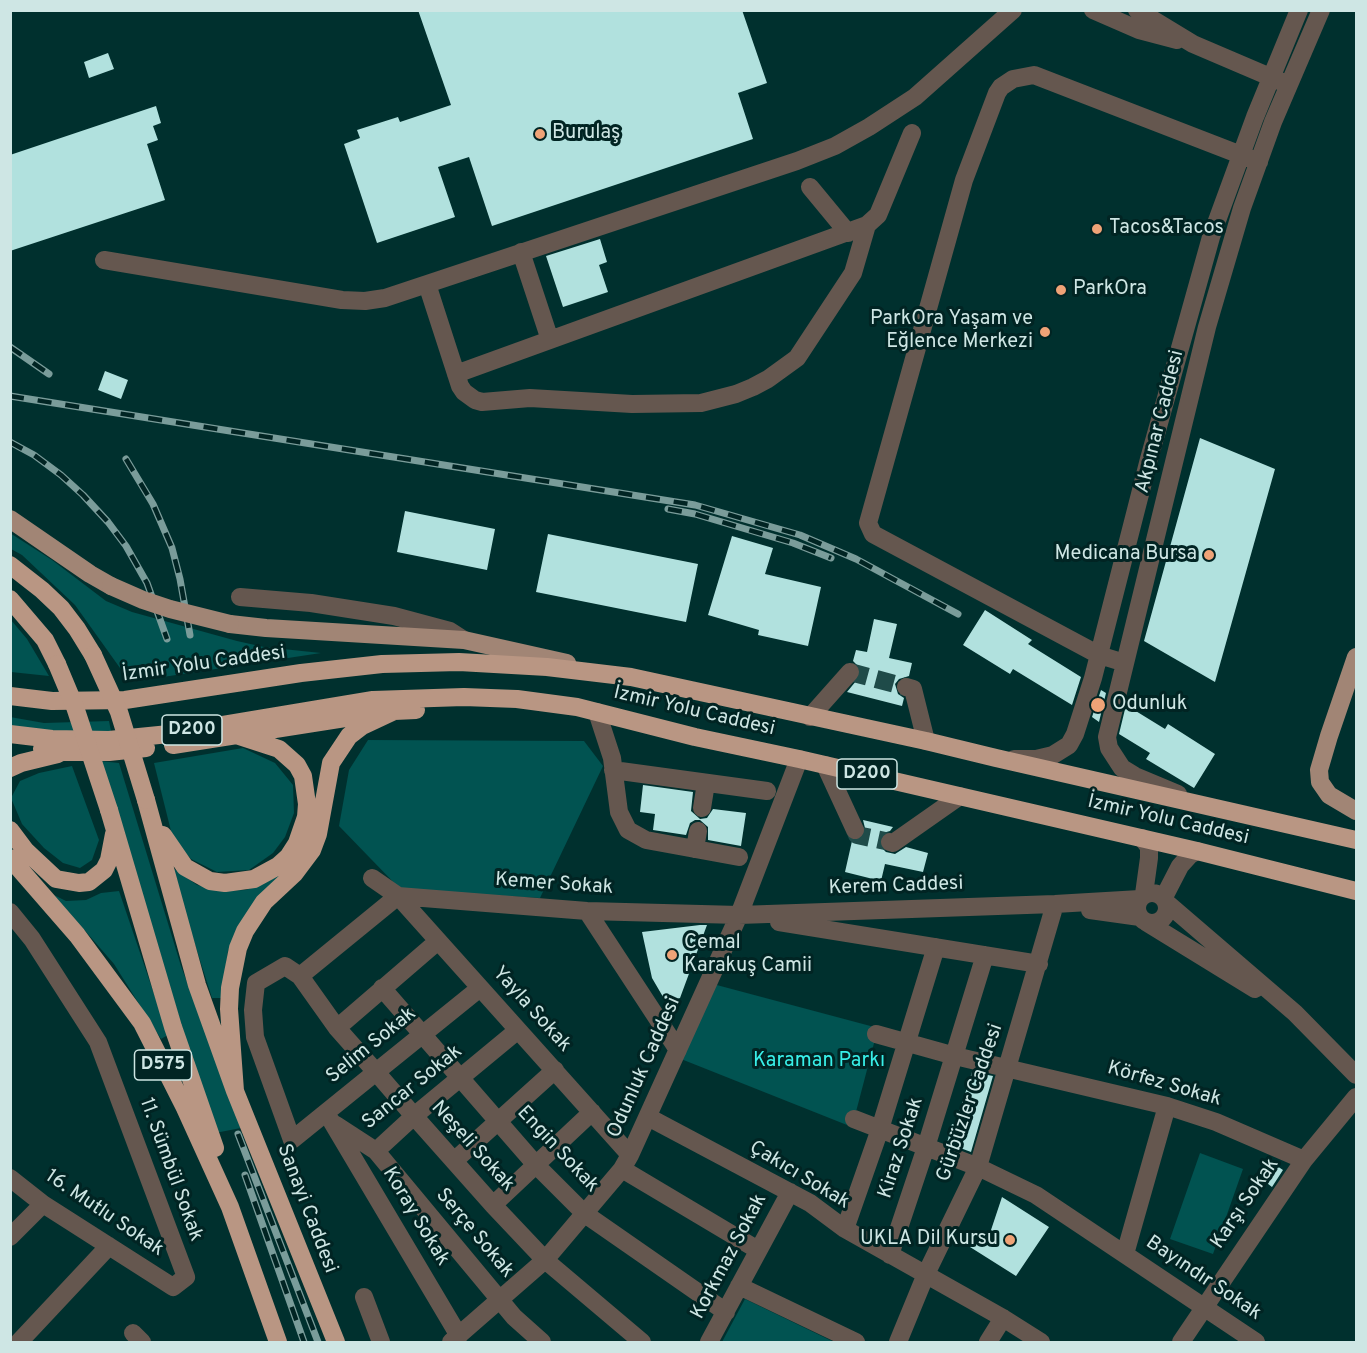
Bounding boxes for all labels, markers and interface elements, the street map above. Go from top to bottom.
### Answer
place label: Burulaş [552,122,620,146]
marker: Burulaş [533,127,547,141]
place label: Tacos&Tacos [1109,217,1224,241]
marker: Tacos&Tacos [1090,222,1104,236]
place label: ParkOra [1073,278,1147,302]
marker: ParkOra [1054,283,1068,297]
place label: ParkOra Yaşam ve Eğlence Merkezi [870,308,1033,355]
marker: ParkOra Yaşam ve Eğlence Merkezi [1038,325,1052,339]
street label: Akpınar Caddesi [1132,348,1190,496]
place label: Medicana Bursa [1054,543,1197,567]
marker: Medicana Bursa [1202,548,1216,562]
street label: İzmir Yolu Caddesi [121,642,287,688]
street label: İzmir Yolu Caddesi [611,682,777,742]
place label: Odunluk [1112,693,1187,717]
marker: Odunluk [1089,696,1107,714]
road number: D200 [162,715,222,745]
road number: D200 [837,759,897,789]
street label: İzmir Yolu Caddesi [1085,791,1251,851]
street label: Kemer Sokak [494,869,614,901]
street label: Kerem Caddesi [828,873,964,901]
place label: Cemal Karakuş Camii [684,932,812,979]
marker: Cemal Karakuş Camii [665,948,679,962]
street label: Yayla Sokak [486,962,576,1058]
street label: Odunluk Caddesi [603,994,687,1142]
street label: Selim Sokak [322,1003,422,1089]
street label: Gürbüzler Caddesi [933,1021,1009,1185]
street label: Sancar Sokak [358,1040,468,1136]
road number: D575 [134,1050,192,1080]
park label: Karaman Parkı [753,1050,885,1074]
street label: Körfez Sokak [1104,1057,1224,1113]
street label: Kiraz Sokak [874,1094,930,1202]
street label: 11. Sümbül Sokak [133,1095,207,1245]
street label: Neşeli Sokak [425,1097,519,1197]
street label: Engin Sokak [511,1102,603,1198]
street label: Çakıcı Sokak [744,1137,854,1215]
street label: Sanayi Caddesi [270,1141,342,1277]
street label: Karşı Sokak [1207,1154,1285,1254]
street label: Koray Sokak [376,1163,454,1271]
street label: 16. Mutlu Sokak [40,1165,168,1263]
street label: Serçe Sokak [430,1184,518,1284]
street label: Korkmaz Sokak [687,1190,773,1324]
place label: UKLA Dil Kursu [860,1228,998,1252]
street label: Bayındır Sokak [1141,1231,1265,1327]
marker: UKLA Dil Kursu [1003,1233,1017,1247]

